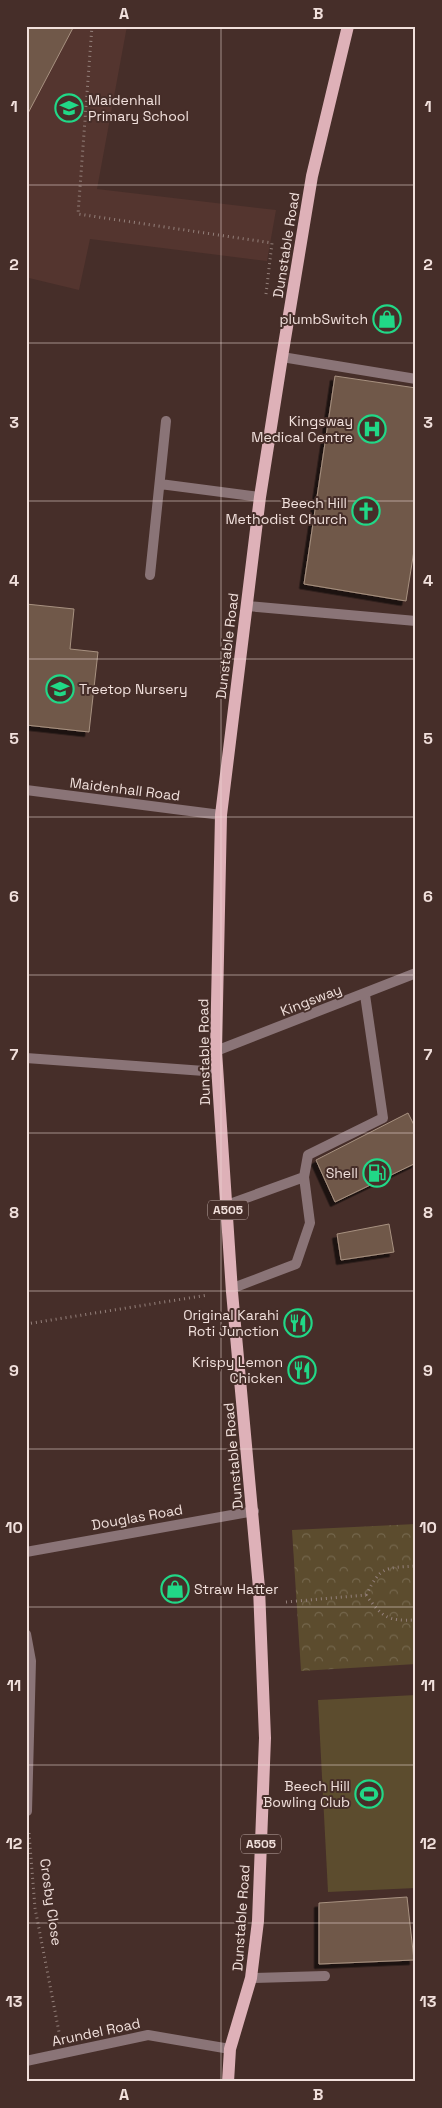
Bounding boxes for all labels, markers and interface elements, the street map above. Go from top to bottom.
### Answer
text: A [119,3,129,24]
text: B [313,3,323,24]
place label: Maidenhall Primary School [88,91,189,125]
school or university icon: Maidenhall Primary School [54,93,84,123]
text: 1 [10,96,18,117]
text: 1 [424,96,432,117]
street label: Dunstable Road [269,191,303,299]
text: 2 [9,254,19,275]
text: 2 [423,254,433,275]
shop icon: plumbSwitch [372,304,402,334]
place label: plumbSwitch [280,310,368,328]
text: 3 [9,412,19,433]
place label: Kingsway Medical Centre [251,412,353,446]
text: 3 [423,412,433,433]
hospital icon: Kingsway Medical Centre [357,414,387,444]
place label: Beech Hill Methodist Church [225,494,347,528]
church icon: Beech Hill Methodist Church [351,496,381,526]
text: 4 [9,570,19,591]
text: 4 [423,570,433,591]
street label: Dunstable Road [212,592,242,700]
school or university icon: Treetop Nursery [45,674,75,704]
place label: Treetop Nursery [79,680,187,698]
text: 5 [9,728,19,749]
text: 5 [423,728,433,749]
street label: Maidenhall Road [69,773,181,805]
text: 6 [9,886,19,907]
text: 6 [423,886,433,907]
street label: Kingsway [278,980,344,1020]
street label: Dunstable Road [194,998,214,1106]
text: 7 [10,1044,19,1065]
text: 7 [424,1044,433,1065]
fuel station icon: Shell [362,1158,392,1188]
place label: Shell [326,1164,358,1182]
road number: A505 [208,1200,248,1220]
text: 8 [9,1202,19,1223]
text: 8 [423,1202,433,1223]
place label: Original Karahi Roti Junction [183,1306,279,1340]
restaurant icon: Original Karahi Roti Junction [283,1308,313,1338]
place label: Krispy Lemon Chicken [192,1353,283,1387]
restaurant icon: Krispy Lemon Chicken [287,1355,317,1385]
text: 9 [9,1360,19,1381]
text: 9 [423,1360,433,1381]
street label: Dunstable Road [219,1402,247,1510]
street label: Douglas Road [90,1500,184,1534]
text: 10 [5,1517,23,1538]
text: 10 [419,1517,437,1538]
shop icon: Straw Hatter [160,1574,190,1604]
place label: Straw Hatter [194,1580,279,1598]
text: 11 [7,1675,21,1696]
text: 11 [421,1675,435,1696]
place label: Beech Hill Bowling Club [263,1777,350,1811]
sports icon: Beech Hill Bowling Club [354,1779,384,1809]
text: 12 [6,1833,22,1854]
text: 12 [420,1833,436,1854]
road number: A505 [241,1835,281,1854]
street label: Crosby Close [36,1857,66,1947]
street label: Dunstable Road [228,1864,254,1972]
text: 13 [6,1991,23,2012]
text: 13 [420,1991,437,2012]
street label: Arundel Road [50,2014,142,2050]
text: A [119,2084,129,2105]
text: B [313,2084,323,2105]

